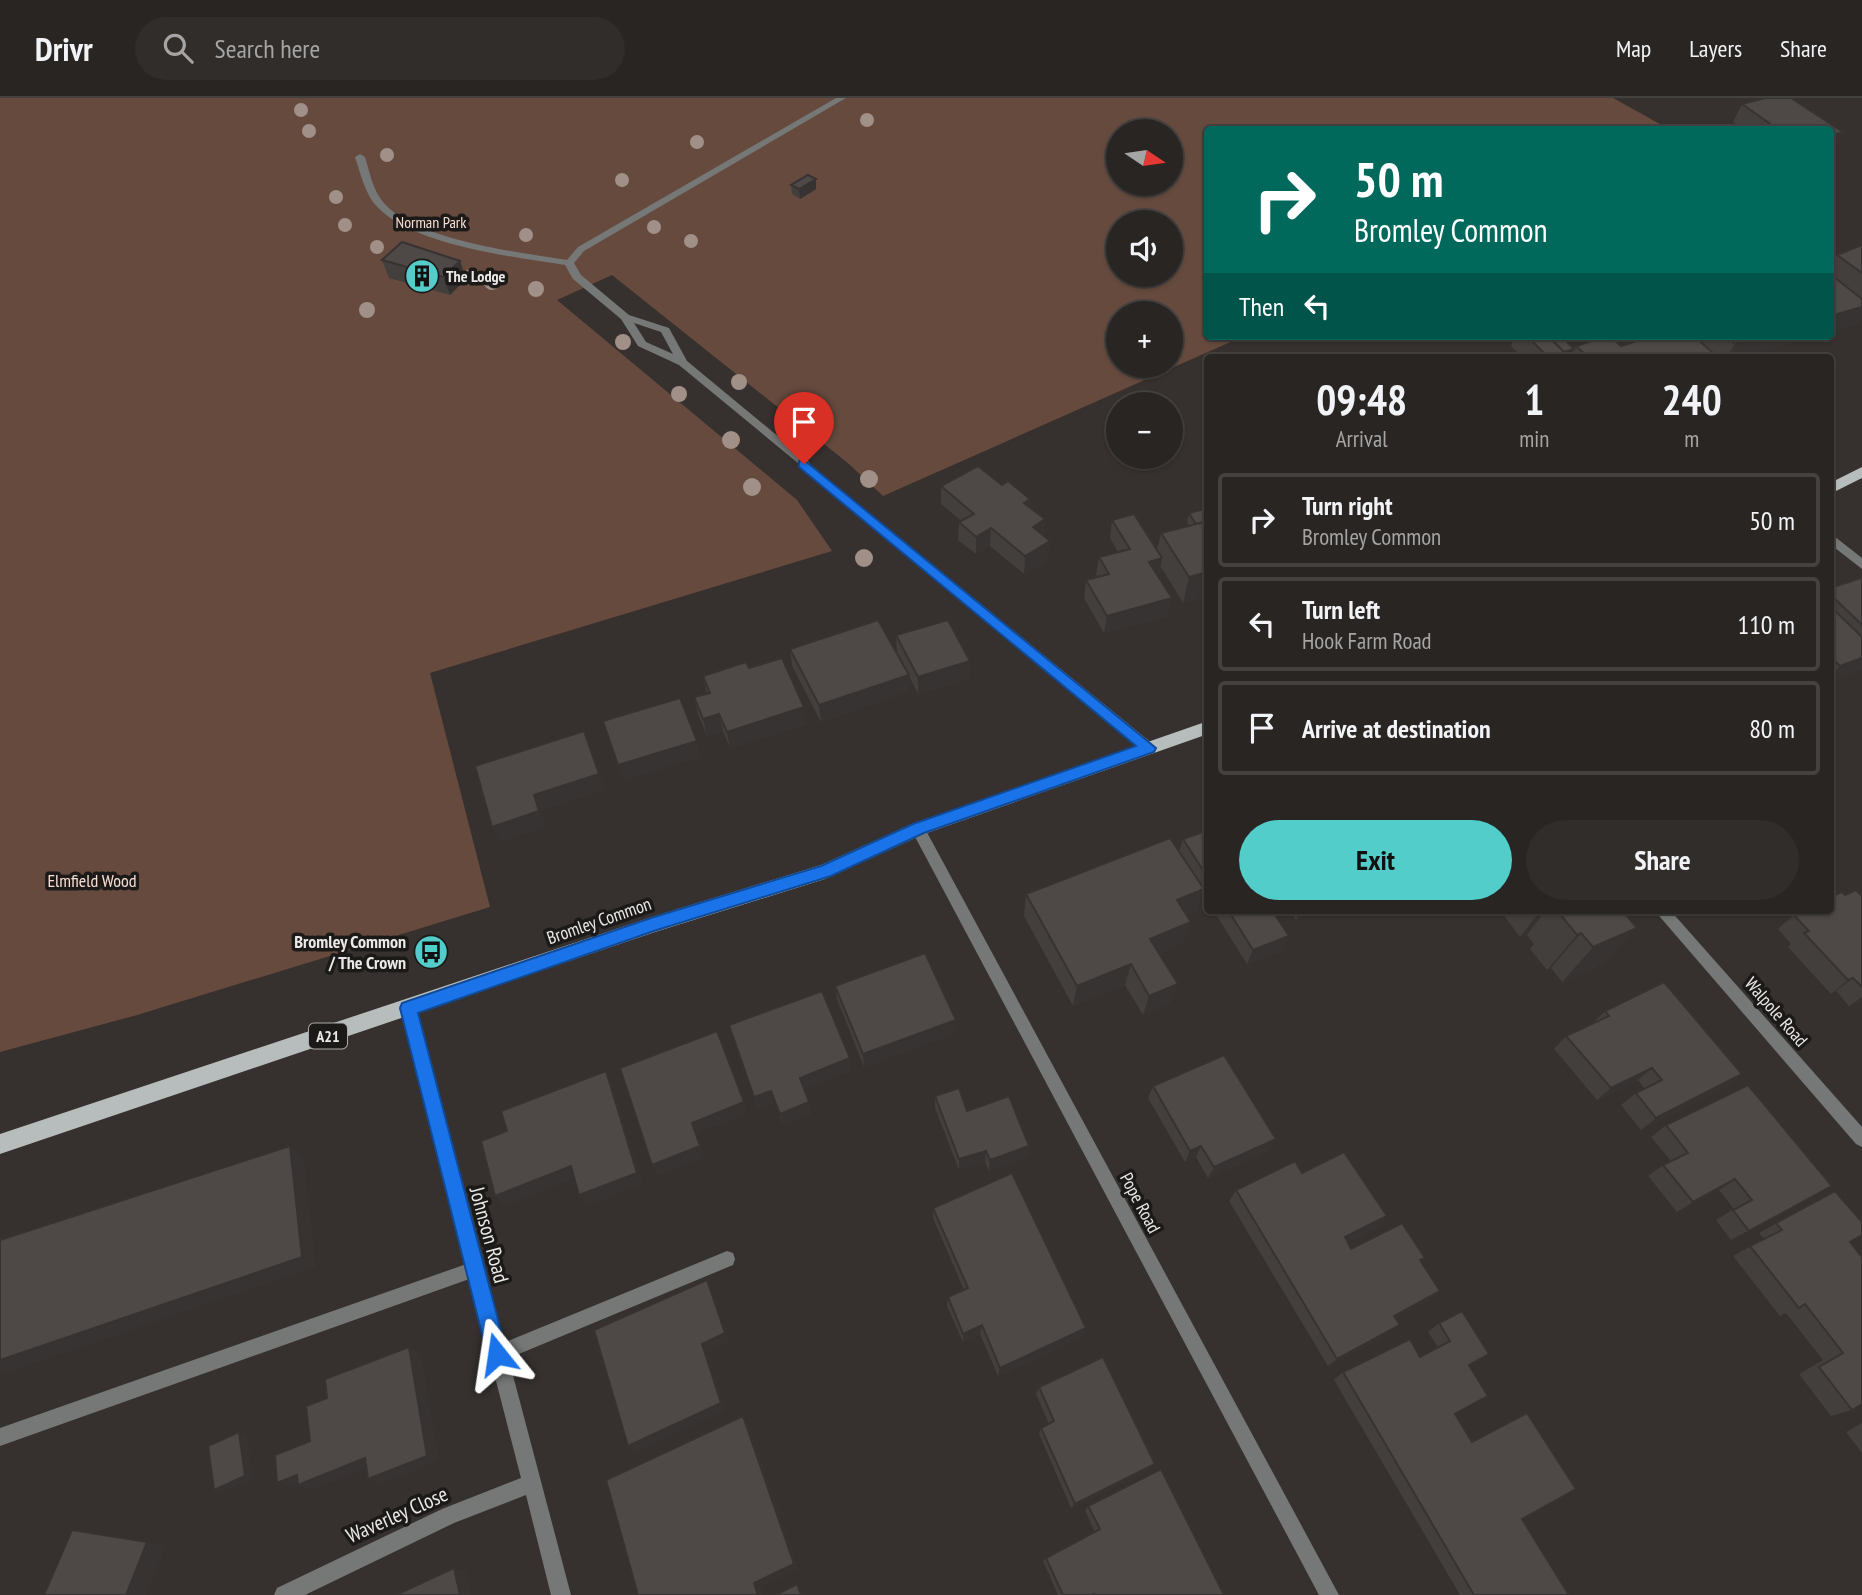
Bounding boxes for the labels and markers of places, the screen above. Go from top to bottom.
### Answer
building icon: The Lodge [403,257,441,295]
place label: The Lodge [446,266,506,286]
pin [774,392,834,464]
place label: Bromley Common / The Crown [294,930,406,974]
bus stop icon: Bromley Common / The Crown [412,933,450,971]

